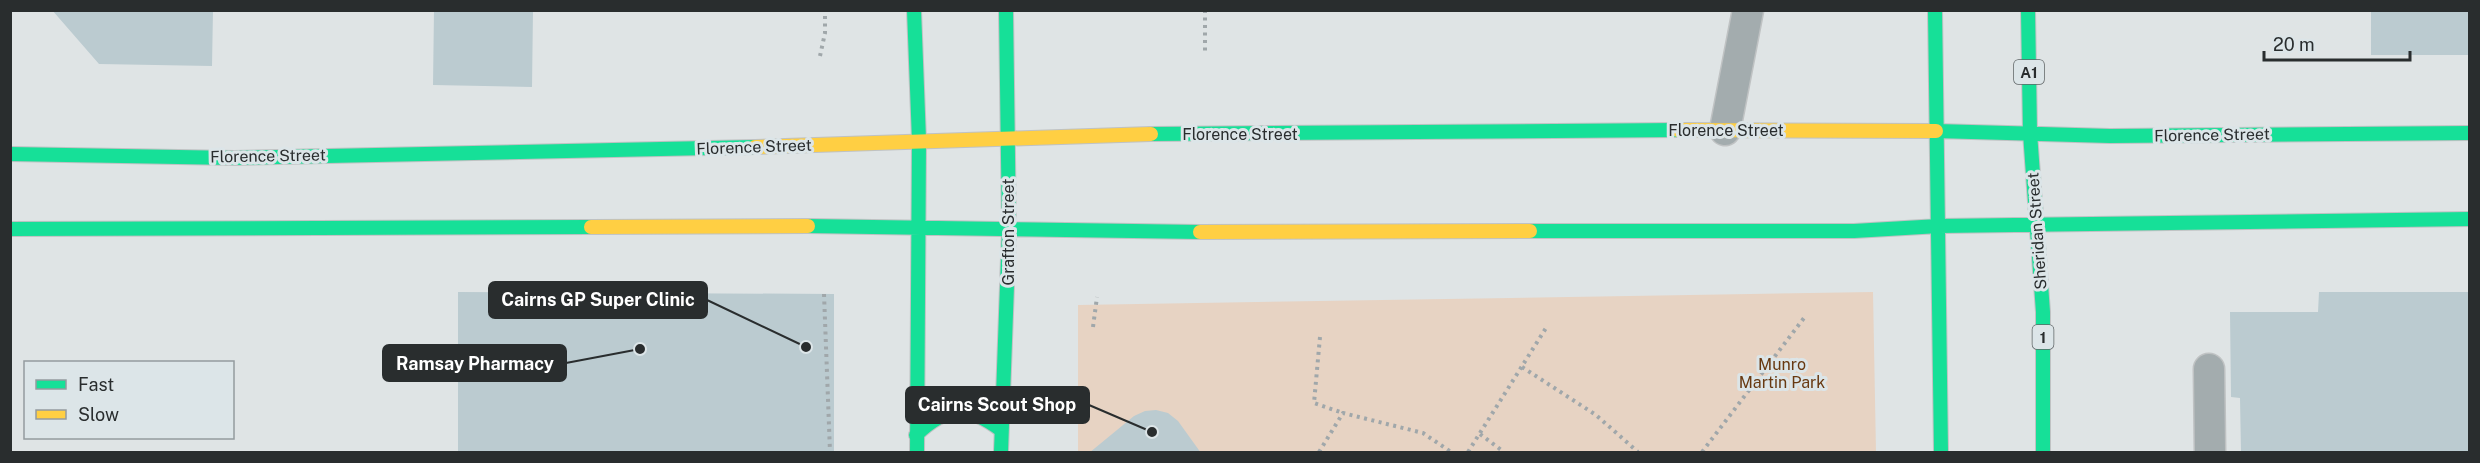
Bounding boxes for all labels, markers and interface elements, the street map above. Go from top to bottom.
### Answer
scale bar [2264,24,2410,62]
text: 20 m [2273,34,2315,55]
road number: A1 [2014,60,2044,84]
street label: Florence Street [1668,121,1784,140]
street label: Florence Street [2154,124,2270,146]
street label: Florence Street [1182,125,1298,144]
street label: Florence Street [696,135,812,159]
street label: Florence Street [210,145,326,167]
street label: Sheridan Street [2023,172,2051,290]
street label: Grafton Street [999,178,1018,286]
callout: Cairns GP Super Clinic [489,282,707,318]
text: Cairns GP Super Clinic [501,289,695,310]
road number: 1 [2032,325,2054,349]
callout: Ramsay Pharmacy [383,345,566,381]
text: Ramsay Pharmacy [396,353,554,374]
park label: Munro Martin Park [1739,355,1825,392]
legend [24,361,234,439]
text: Fast [78,374,114,395]
callout: Cairns Scout Shop [906,387,1089,423]
text: Cairns Scout Shop [918,394,1076,415]
text: Slow [78,404,119,425]

